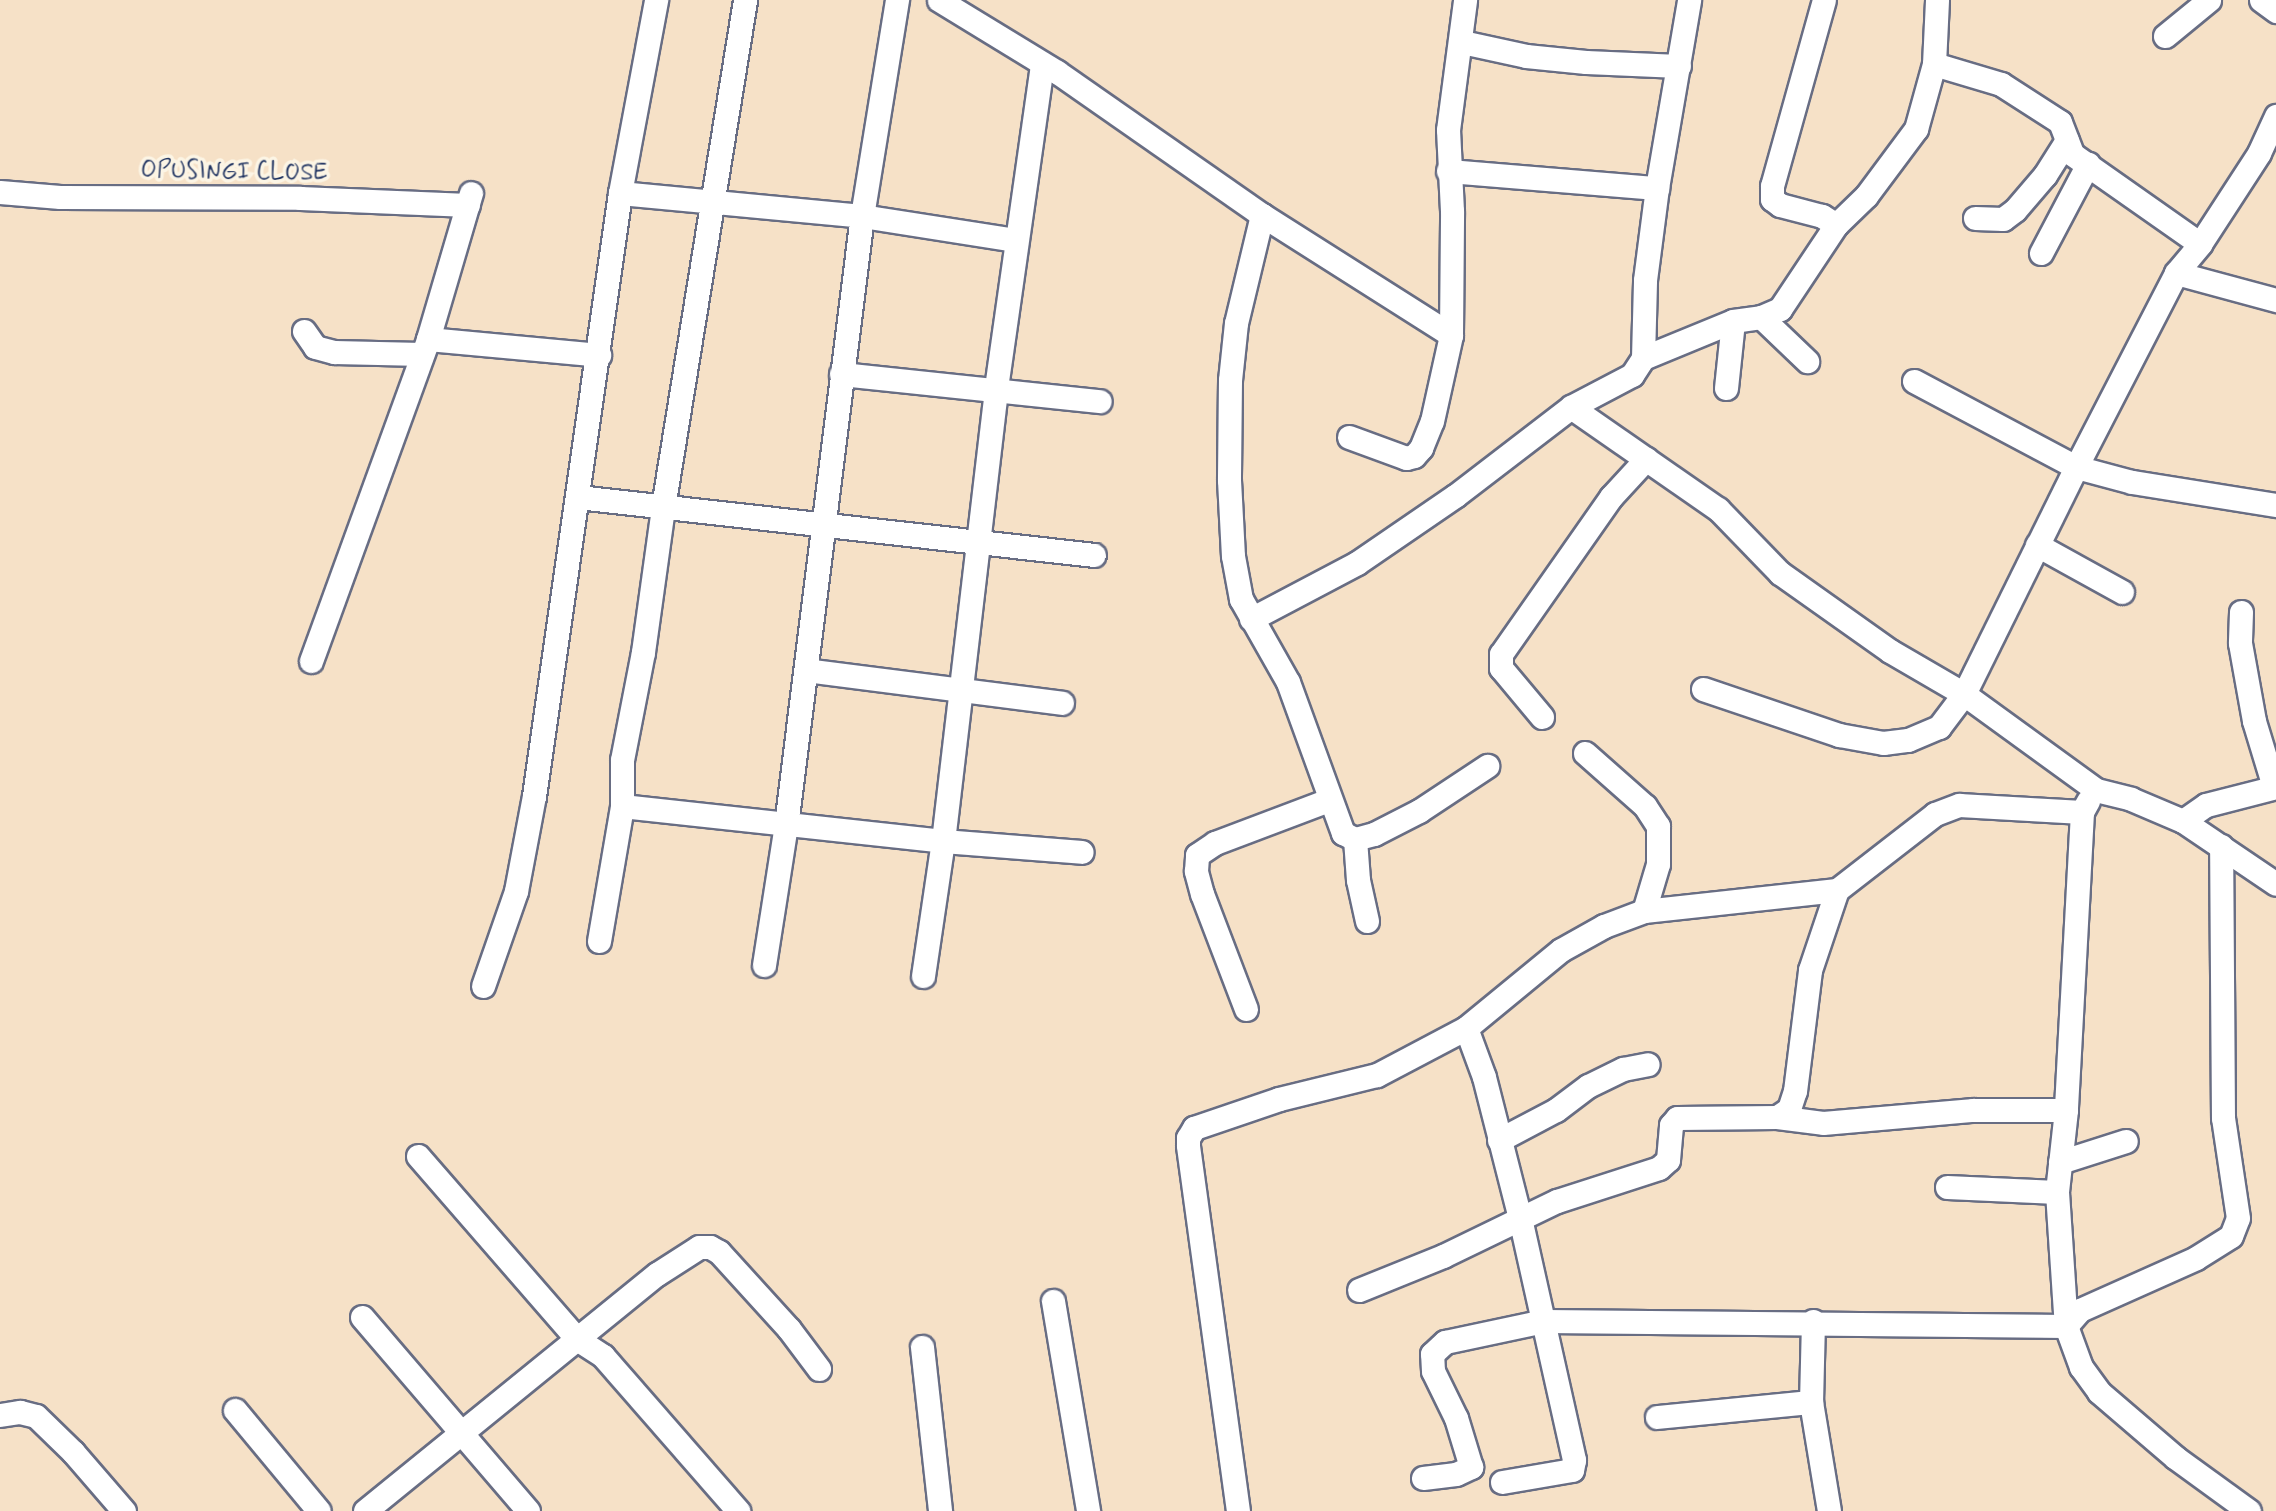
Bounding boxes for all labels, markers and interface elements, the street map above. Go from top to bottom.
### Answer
street label: OPUSINGI CLOSE [138,156,330,188]

